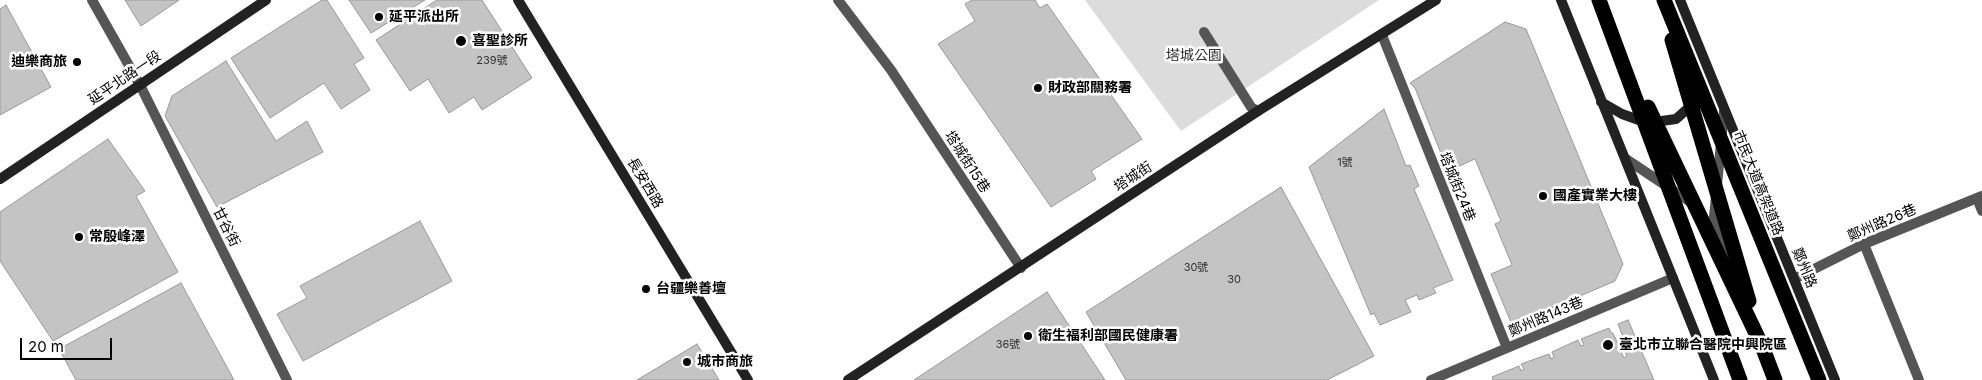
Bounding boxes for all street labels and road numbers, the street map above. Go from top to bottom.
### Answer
street label: 延平北路一段 [85,48,165,108]
street label: 塔城街15巷 [941,128,993,196]
street label: 市民大道高架道路 [1729,128,1787,238]
street label: 塔城街24巷 [1435,150,1479,224]
street label: 長安西路 [623,155,667,211]
street label: 塔城街 [1111,159,1155,195]
street label: 鄭州路26巷 [1845,201,1919,245]
street label: 甘谷街 [209,204,243,250]
street label: 鄭州路 [1788,245,1820,291]
street label: 鄭州路143巷 [1506,294,1586,340]

